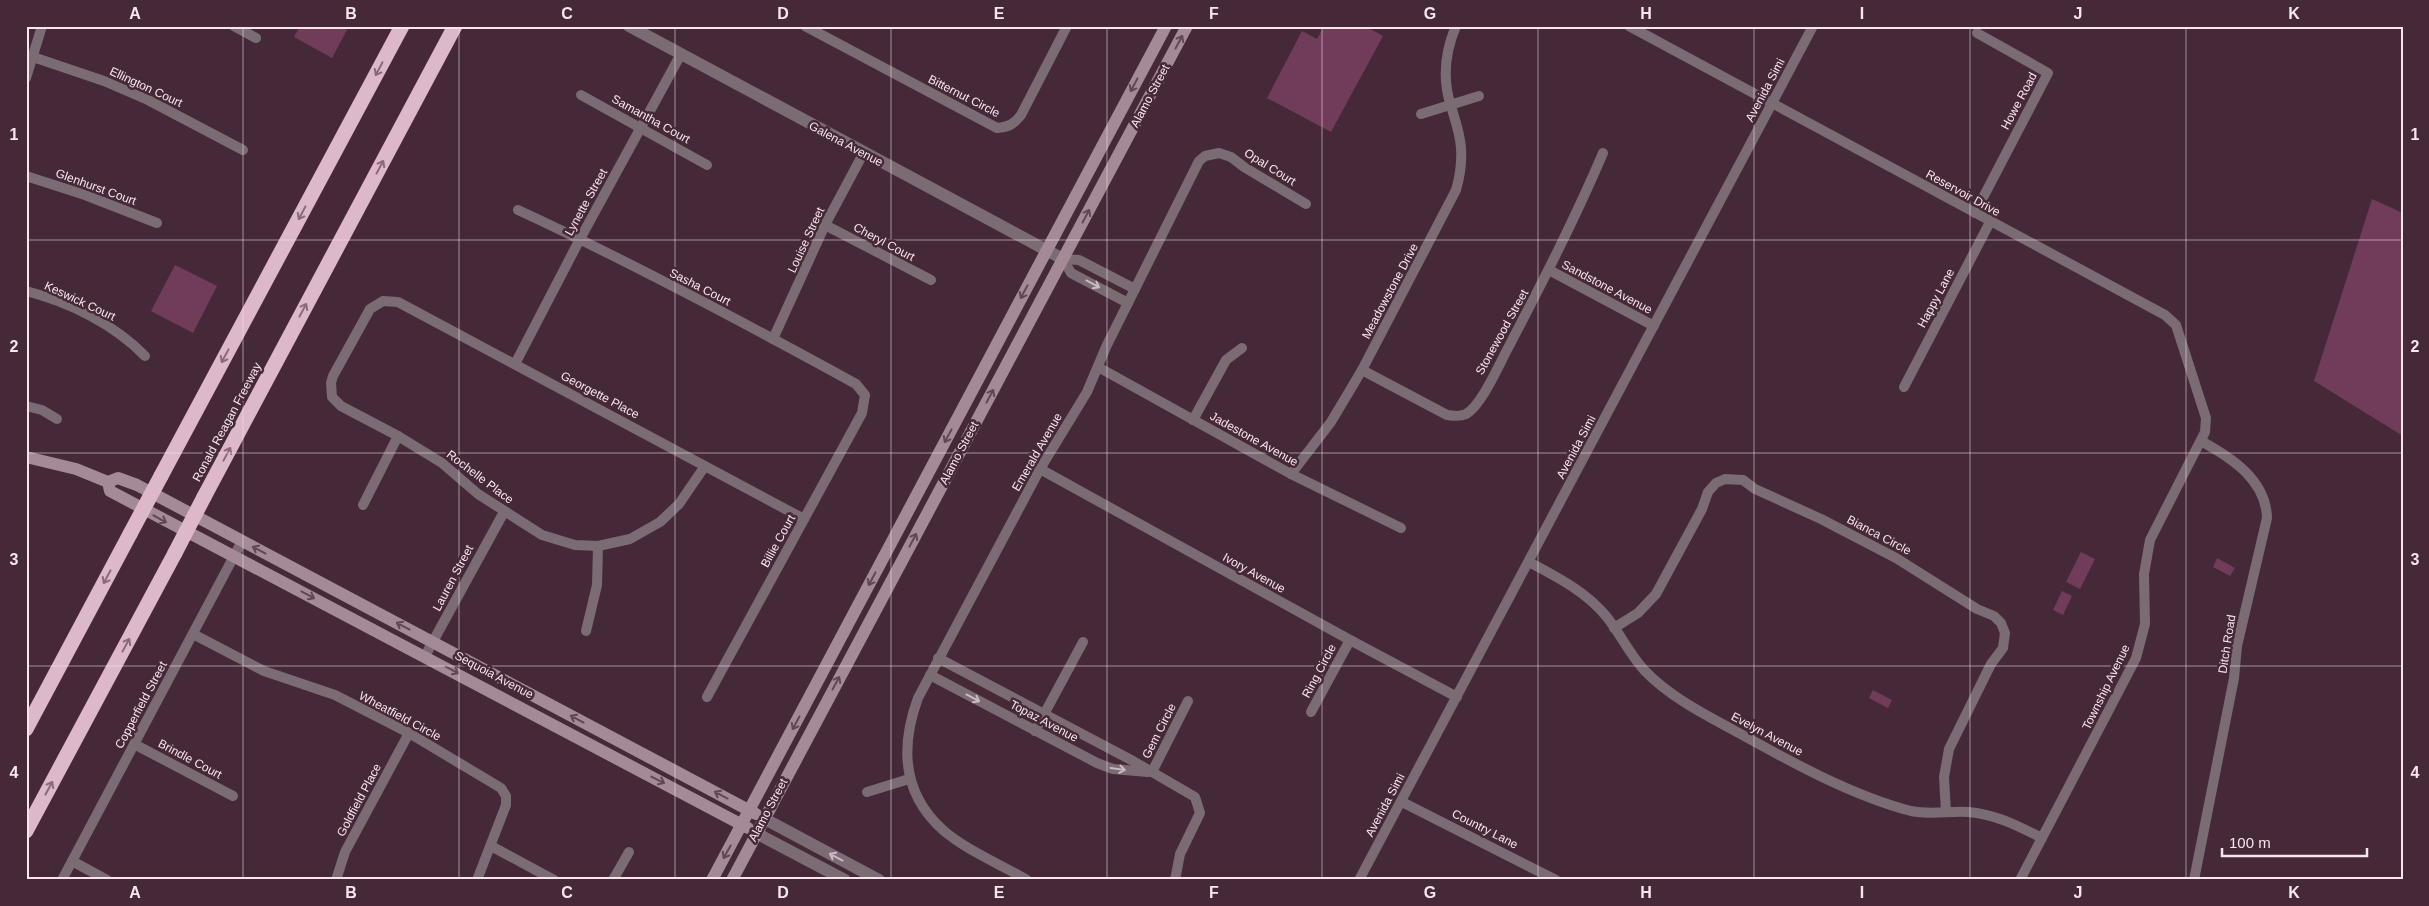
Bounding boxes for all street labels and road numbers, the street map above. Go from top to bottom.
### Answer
street label: Avenida Simi [1742,56,1788,124]
street label: Alamo Street [1128,62,1173,130]
street label: Ellington Court [107,64,185,110]
street label: Howe Road [1998,70,2040,132]
street label: Bitternut Circle [926,72,1003,120]
street label: Samantha Court [609,92,693,147]
street label: Galena Avenue [807,119,886,170]
street label: Opal Court [1242,146,1299,189]
street label: Glenhurst Court [54,166,139,208]
street label: Lynette Street [562,166,610,238]
street label: Reservoir Drive [1923,167,2003,219]
street label: Louise Street [785,204,828,275]
street label: Cheryl Court [851,220,918,264]
street label: Meadowstone Drive [1359,241,1421,341]
street label: Sandstone Avenue [1559,257,1655,317]
street label: Sasha Court [667,266,733,309]
street label: Happy Lane [1915,266,1958,330]
street label: Keswick Court [42,278,118,324]
street label: Stonewood Street [1473,286,1532,377]
street label: Ronald Reagan Freeway [190,360,264,484]
street label: Georgette Place [558,368,642,422]
street label: Jadestone Avenue [1208,409,1301,469]
street label: Emerald Avenue [1009,410,1065,494]
street label: Avenida Simi [1553,413,1599,481]
street label: Alamo Street [937,419,982,487]
street label: Rochelle Place [444,447,516,507]
street label: Billie Court [758,512,799,570]
street label: Bianca Circle [1845,512,1914,558]
street label: Lauren Street [430,542,477,613]
street label: Ivory Avenue [1220,550,1288,596]
street label: Ditch Road [2215,614,2239,674]
street label: Ring Circle [1299,642,1339,700]
street label: Township Avenue [2079,642,2133,732]
street label: Sequoia Avenue [452,648,536,702]
street label: Copperfield Street [112,658,170,751]
street label: Wheatfield Circle [357,689,444,744]
street label: Topaz Avenue [1008,697,1081,745]
street label: Gem Circle [1139,701,1179,761]
street label: Evelyn Avenue [1729,709,1806,759]
street label: Brindle Court [156,736,225,782]
street label: Goldfield Place [334,761,384,839]
street label: Avenida Simi [1362,771,1408,839]
street label: Alamo Street [746,776,791,844]
street label: Country Lane [1450,806,1521,852]

